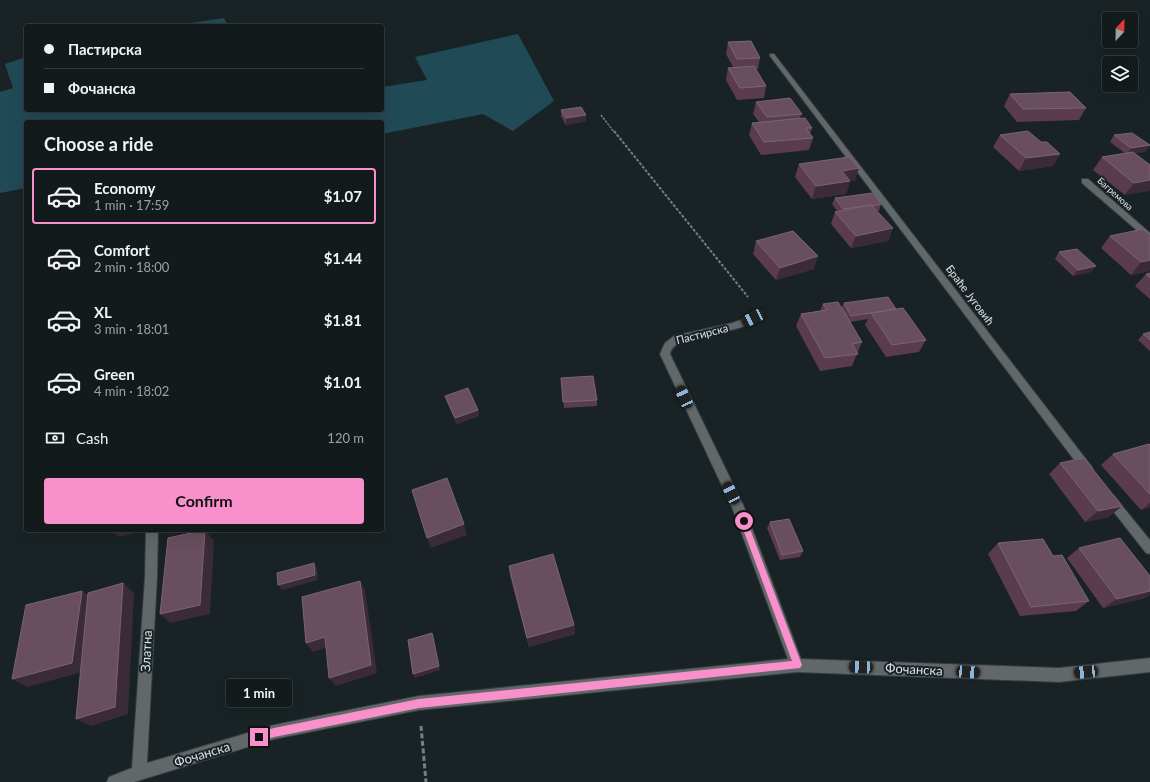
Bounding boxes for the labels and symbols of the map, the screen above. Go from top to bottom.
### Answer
north arrow [1102,12,1138,48]
street label: Багремова [1095,175,1135,212]
street label: Браће Југовић [944,262,997,327]
car [740,307,766,329]
street label: Пастирска [675,321,729,346]
car [673,384,695,410]
car [720,480,742,506]
route start [735,512,753,530]
street label: Златна [137,630,155,672]
street label: Фочанска [885,660,943,678]
car [849,661,873,673]
car [956,665,980,679]
car [1073,665,1099,679]
callout: 1 min [226,679,292,707]
route end [250,728,268,746]
street label: Фочанска [172,738,232,770]

